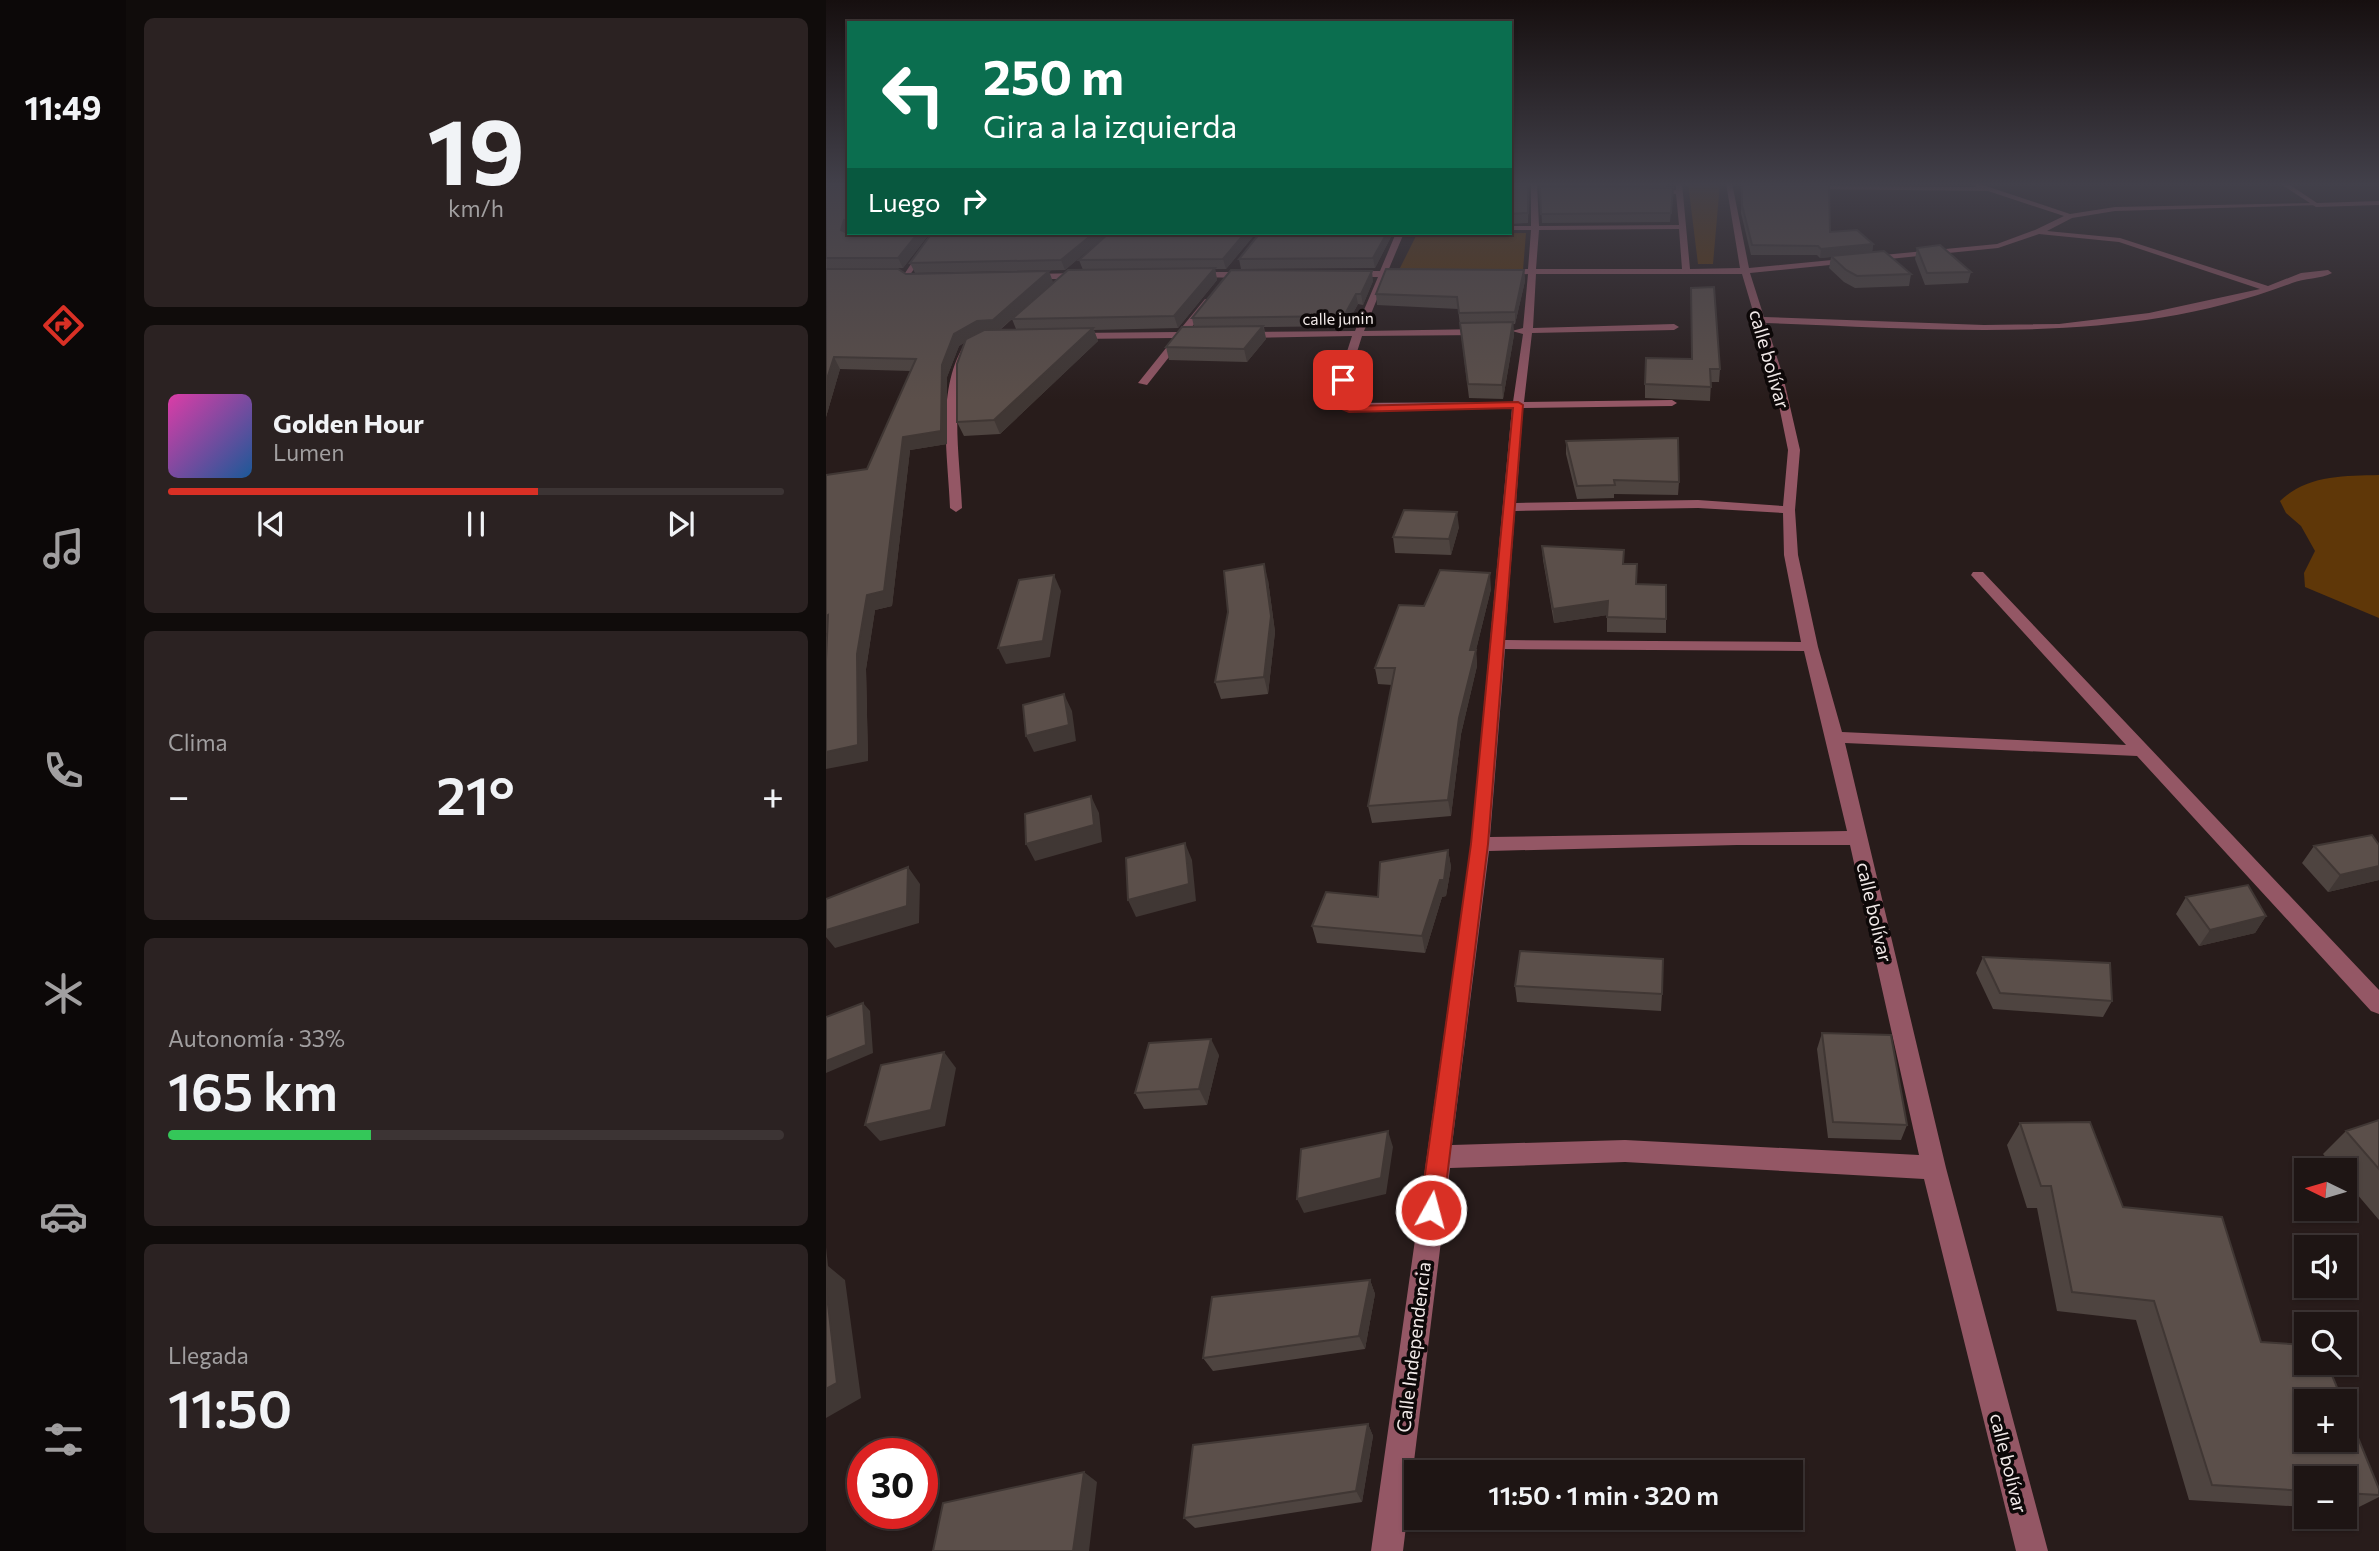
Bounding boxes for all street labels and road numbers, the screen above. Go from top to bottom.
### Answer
street label: calle bolívar [1745,307,1795,412]
street label: calle junin [1302,308,1374,328]
street label: calle bolívar [1852,860,1898,965]
street label: Calle Independencia [1391,1260,1435,1434]
street label: calle bolívar [1985,1411,2033,1516]

